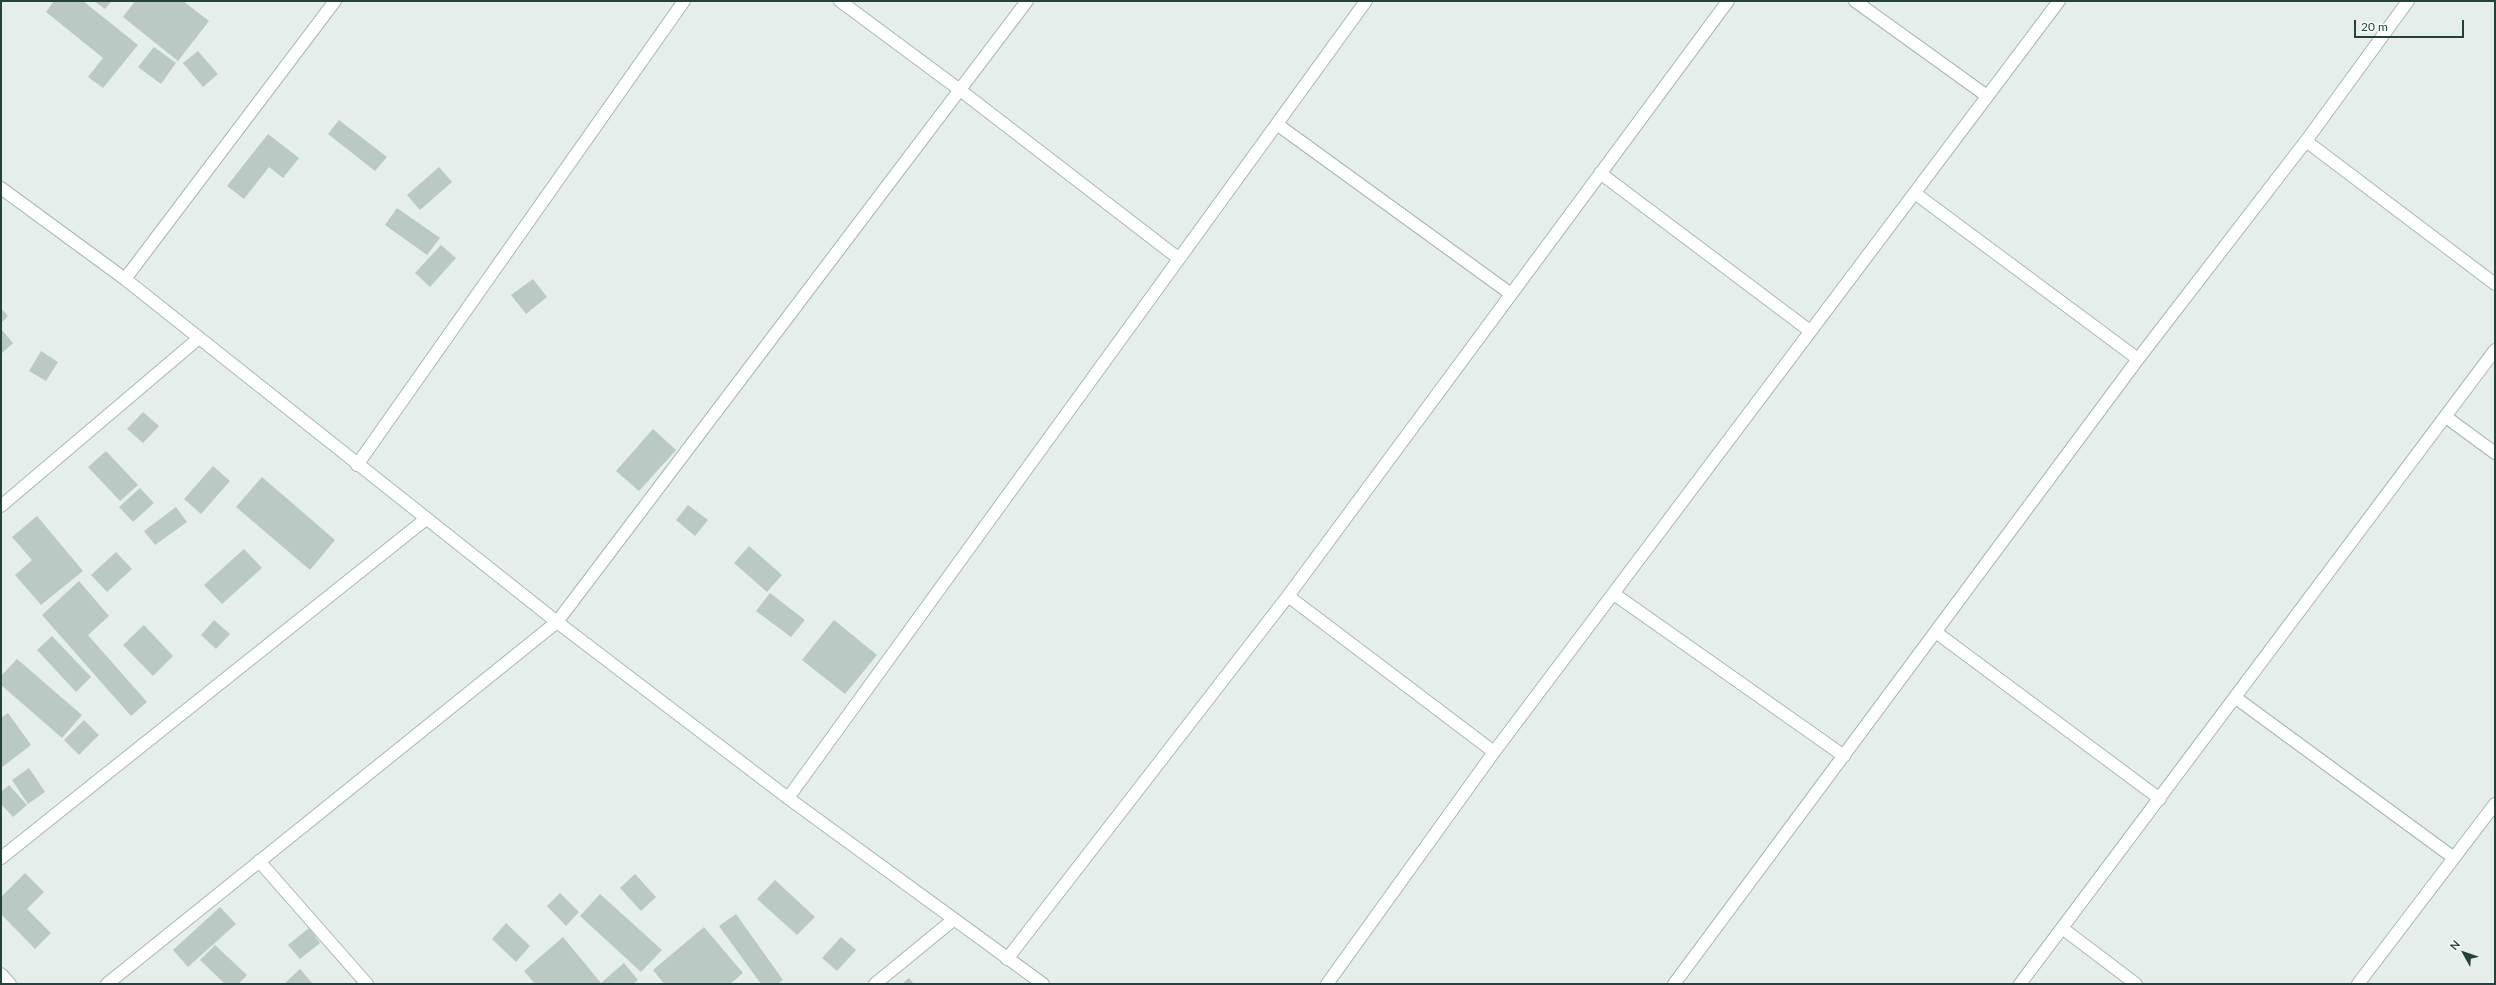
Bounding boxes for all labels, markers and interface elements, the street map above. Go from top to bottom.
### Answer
scale bar [2356,12,2466,38]
text: 20 m [2361,19,2388,34]
north arrow [2444,933,2484,973]
text: N [2447,938,2462,952]

